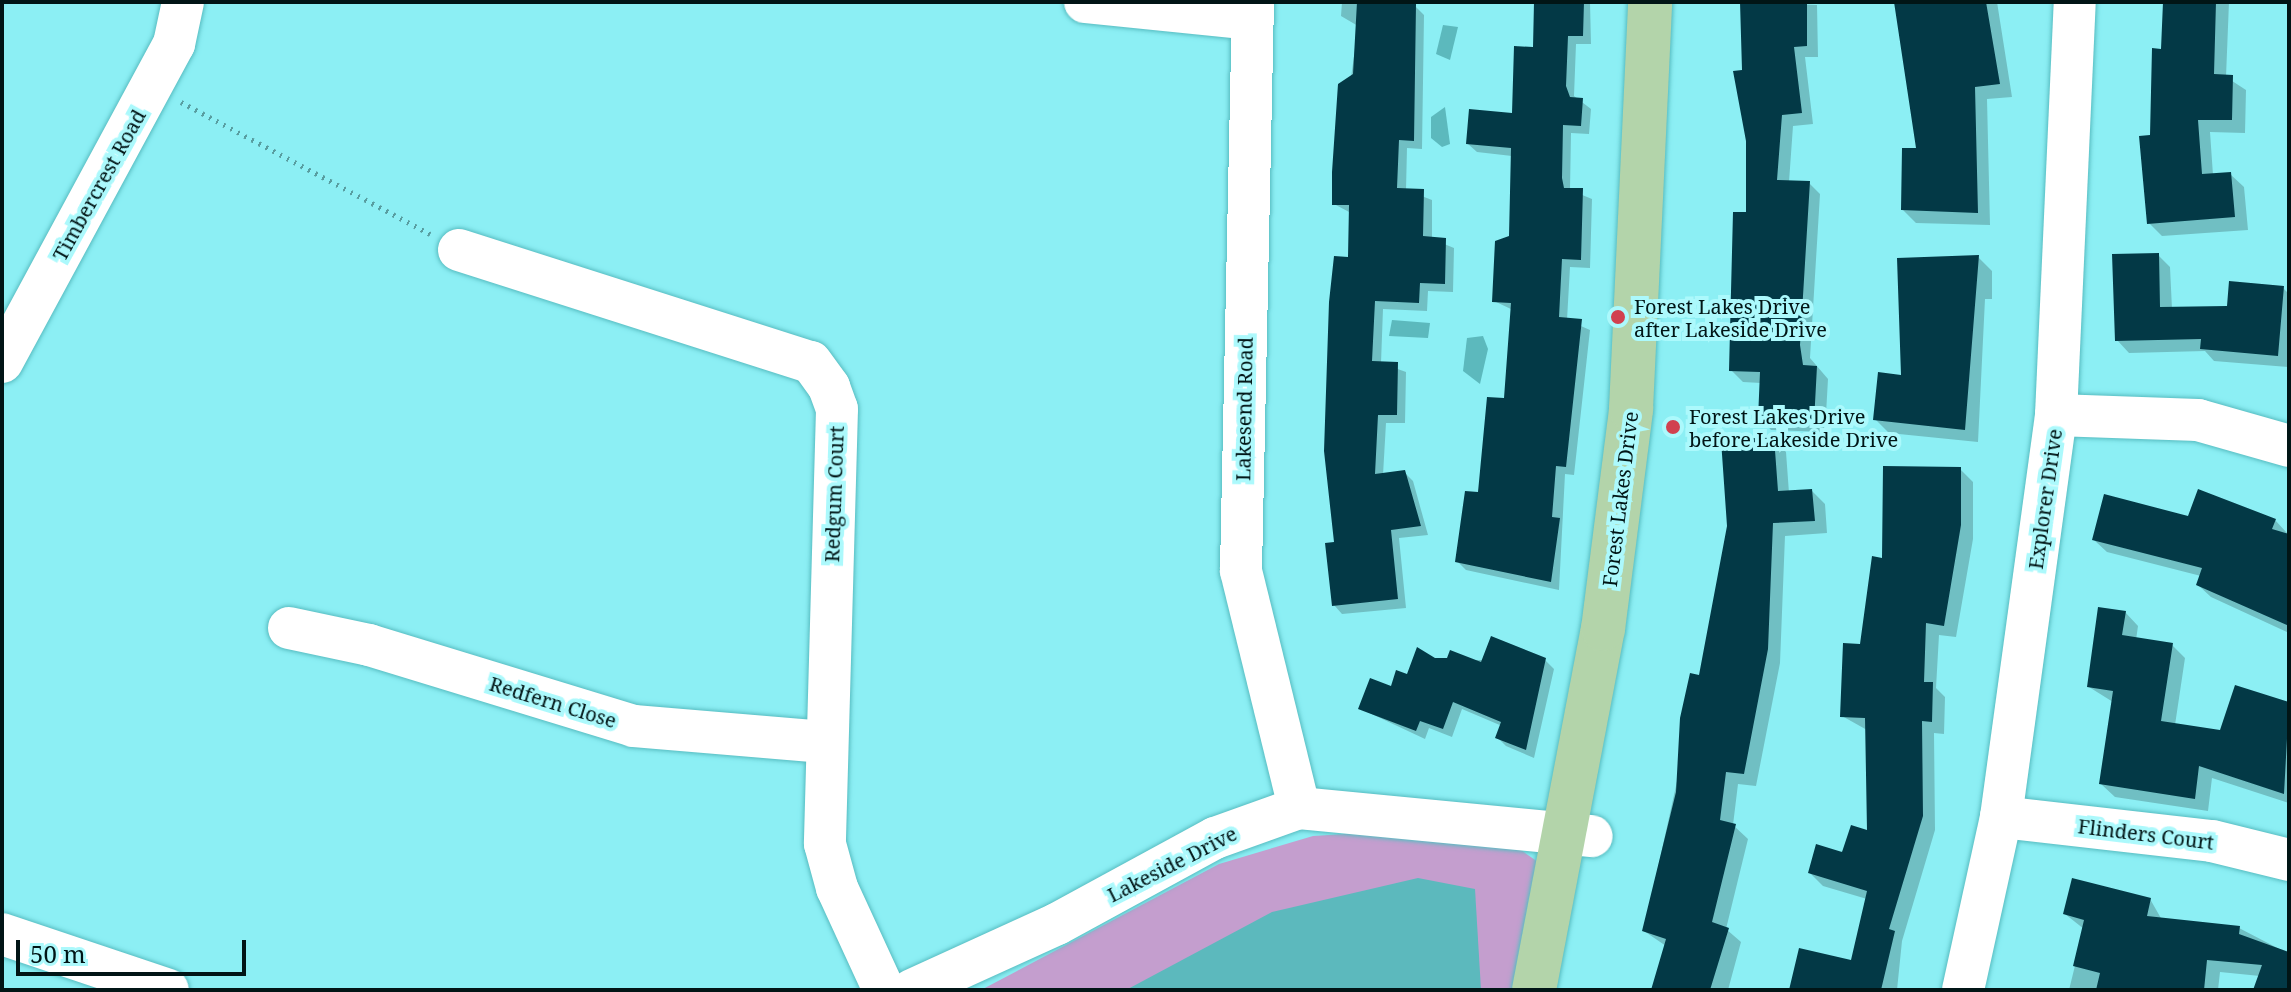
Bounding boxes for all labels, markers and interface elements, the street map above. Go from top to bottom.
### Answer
street label: Timbercrest Road [47,105,151,265]
place label: Forest Lakes Drive after Lakeside Drive [1634,294,1827,341]
marker: Forest Lakes Drive after Lakeside Drive [1609,308,1627,326]
street label: Lakesend Road [1231,337,1257,481]
place label: Forest Lakes Drive before Lakeside Drive [1689,404,1898,451]
street label: Forest Lakes Drive [1597,410,1643,588]
marker: Forest Lakes Drive before Lakeside Drive [1664,418,1682,436]
street label: Redgum Court [820,425,848,563]
street label: Explorer Drive [2023,427,2067,571]
street label: Redfern Close [487,671,619,733]
street label: Flinders Court [2077,814,2215,854]
street label: Lakeside Drive [1103,821,1241,907]
scale bar [20,924,250,974]
text: 50 m [30,937,86,970]

